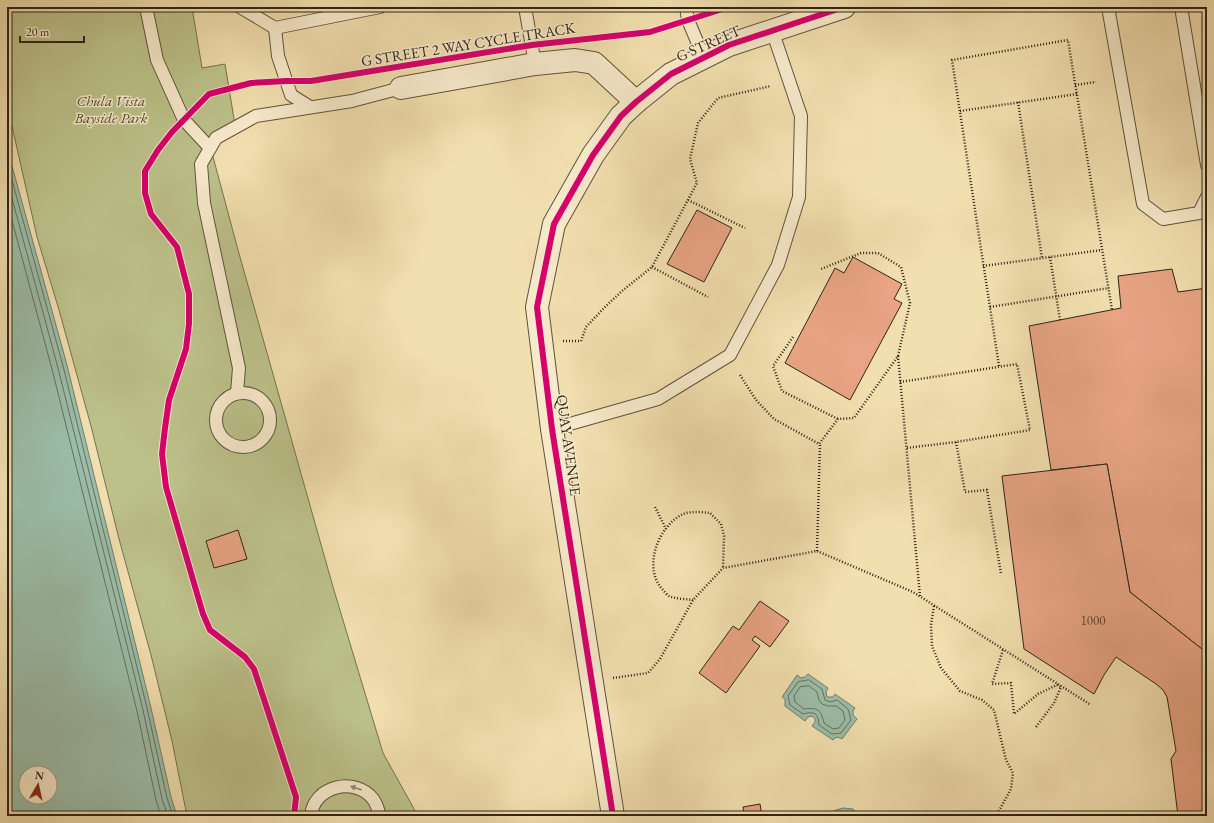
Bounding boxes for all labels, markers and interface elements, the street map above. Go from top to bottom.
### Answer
scale bar [20,18,84,44]
street label: G STREET 2 WAY CYCLE TRACK [360,18,577,70]
street label: G STREET [673,20,744,66]
text: 20 m [26,24,50,40]
park label: Chula Vista Bayside Park [73,91,148,127]
street label: QUAY AVENUE [553,393,586,497]
house number: 1000 [1081,612,1105,629]
north arrow [18,765,58,805]
text: N [34,768,45,783]
one-way arrow [350,785,362,791]

